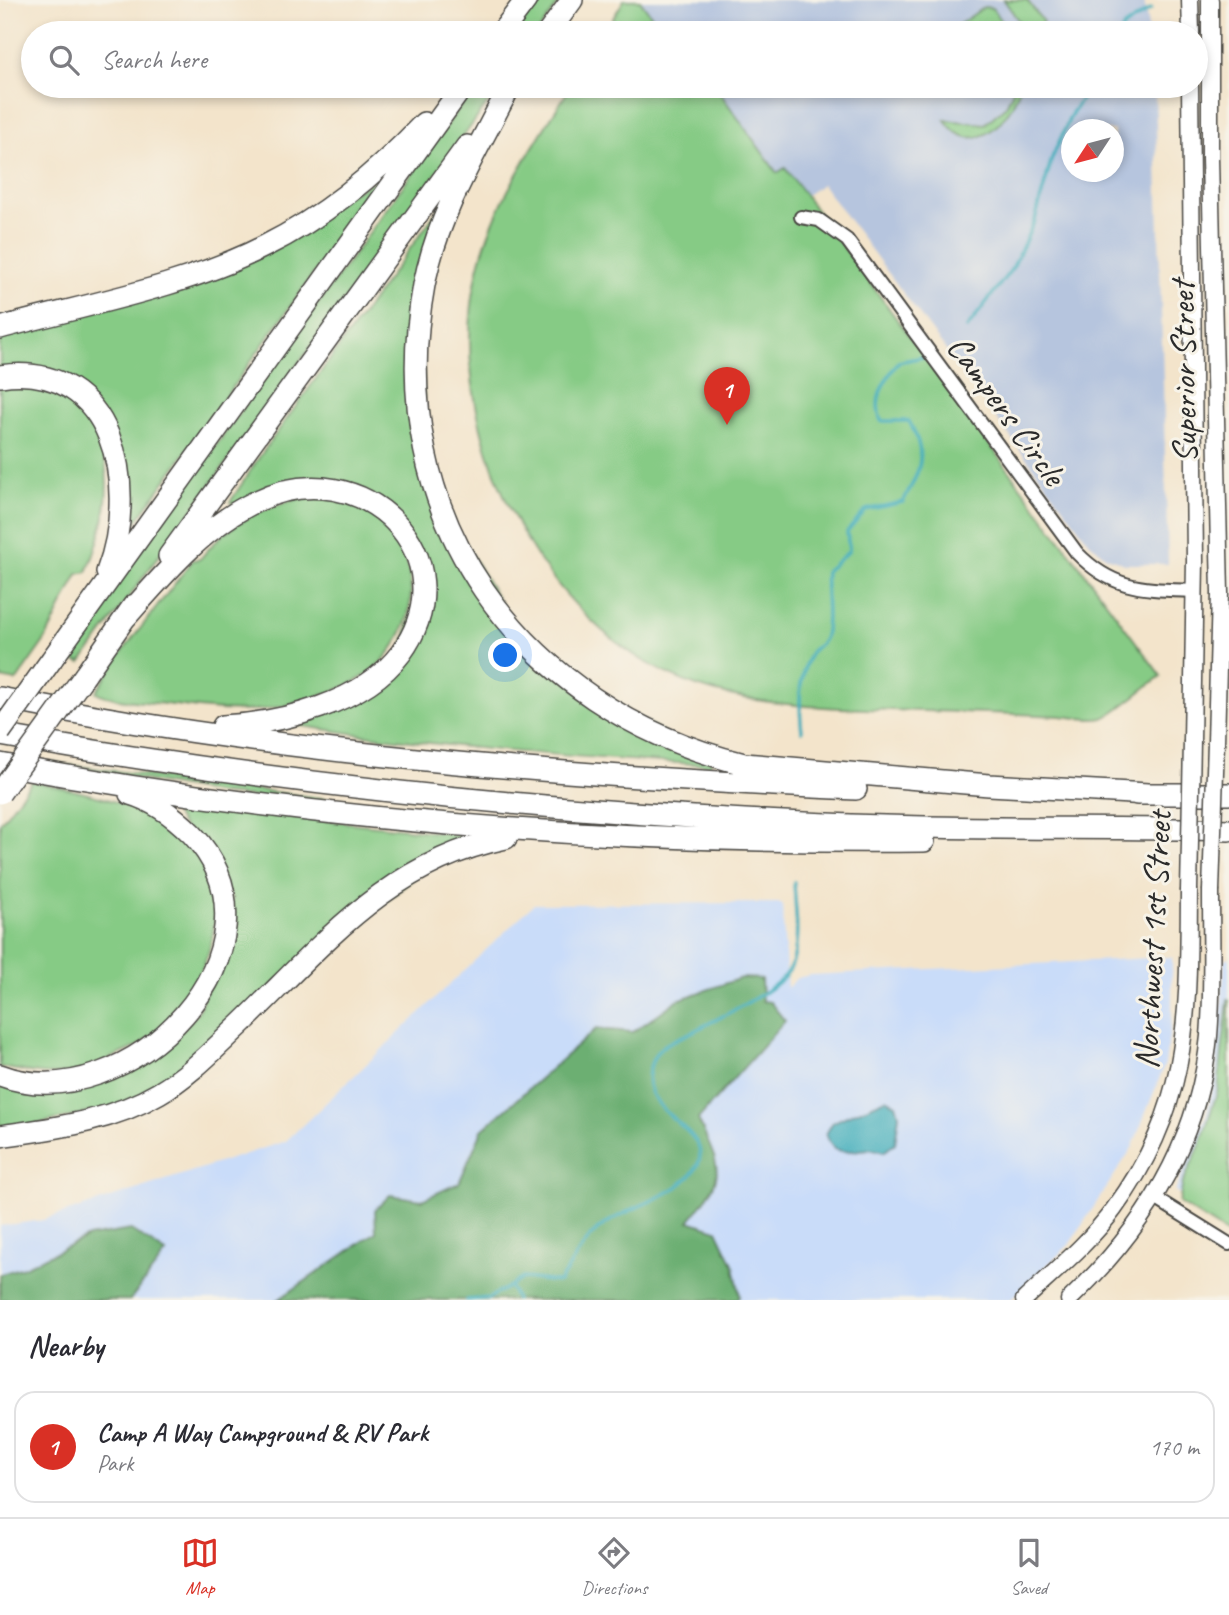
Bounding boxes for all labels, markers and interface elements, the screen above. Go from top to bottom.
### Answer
search box [21,21,1208,98]
icon: search [45,41,83,79]
text: Search here [101,43,207,76]
north arrow [1061,119,1124,182]
street label: Superior Street [1159,276,1208,464]
street label: Campers Circle [937,326,1078,496]
pin: 1 [704,367,750,425]
your location [488,638,522,672]
street label: Northwest 1st Street [1123,807,1182,1070]
text: Nearby [28,1327,104,1365]
text: Camp A Way Campground & RV Park [97,1416,428,1449]
text: 1 [48,1433,58,1462]
text: 170 m [1150,1433,1199,1462]
text: Park [97,1449,133,1478]
tab: Map [181,1534,219,1600]
tab: Directions [581,1534,648,1600]
tab: Saved [1010,1534,1048,1600]

